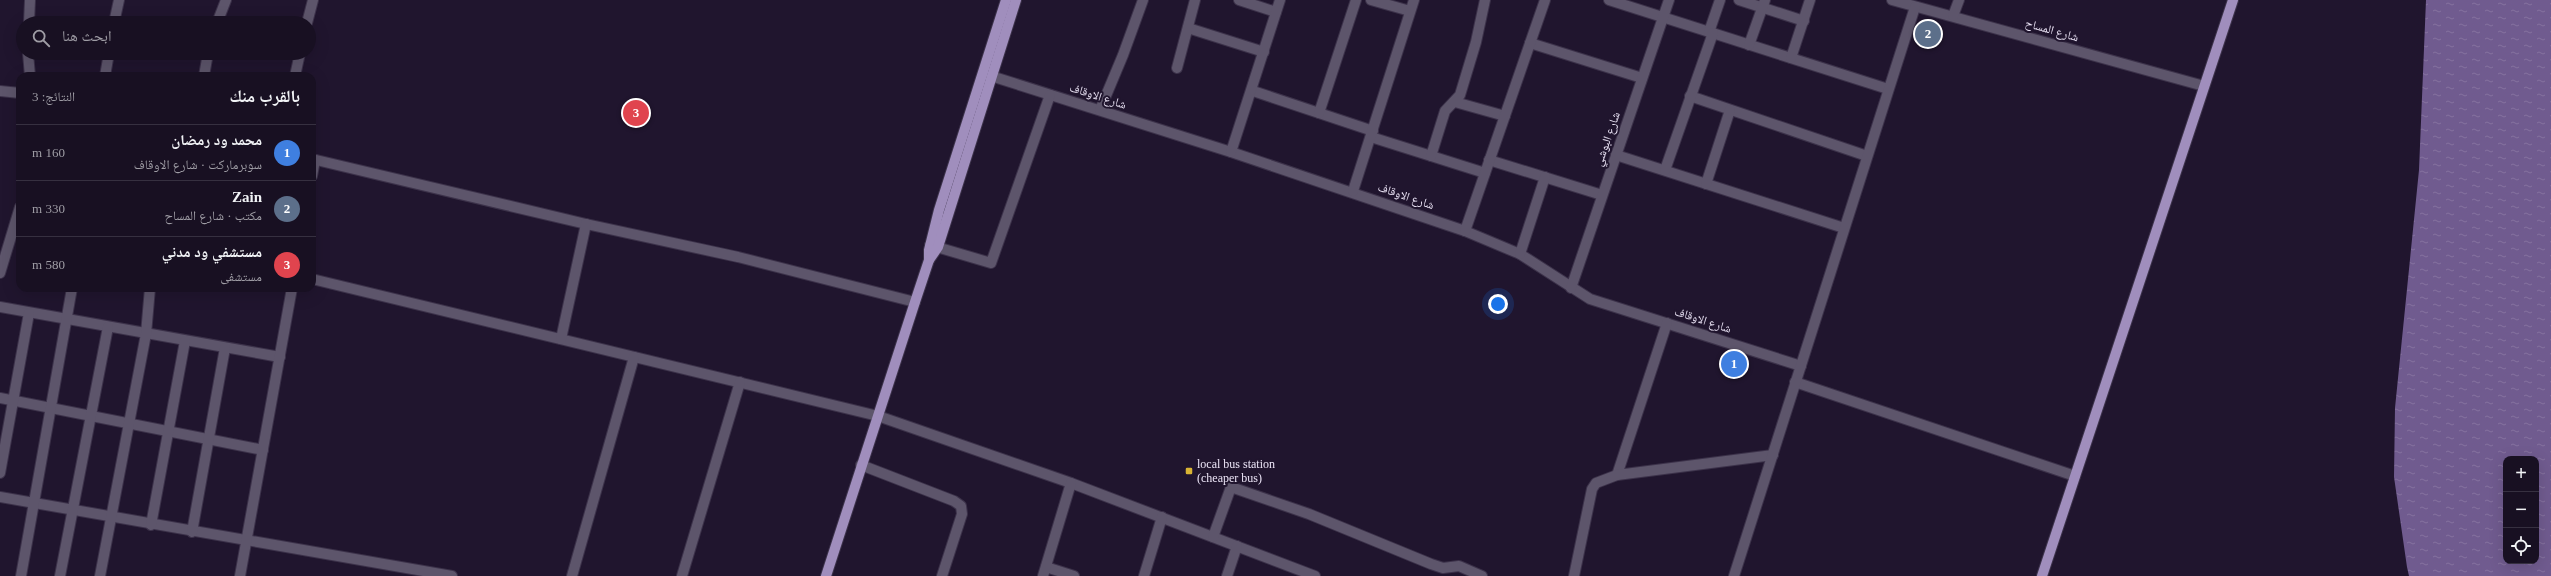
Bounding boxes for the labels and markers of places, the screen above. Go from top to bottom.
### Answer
pin: 2 [1915,19,1941,49]
pin: 3 [623,98,649,128]
pin: 1 [1721,349,1747,379]
place label: local bus station (cheaper bus) [1197,457,1275,485]
marker: local bus station (cheaper bus) [1184,466,1194,476]

